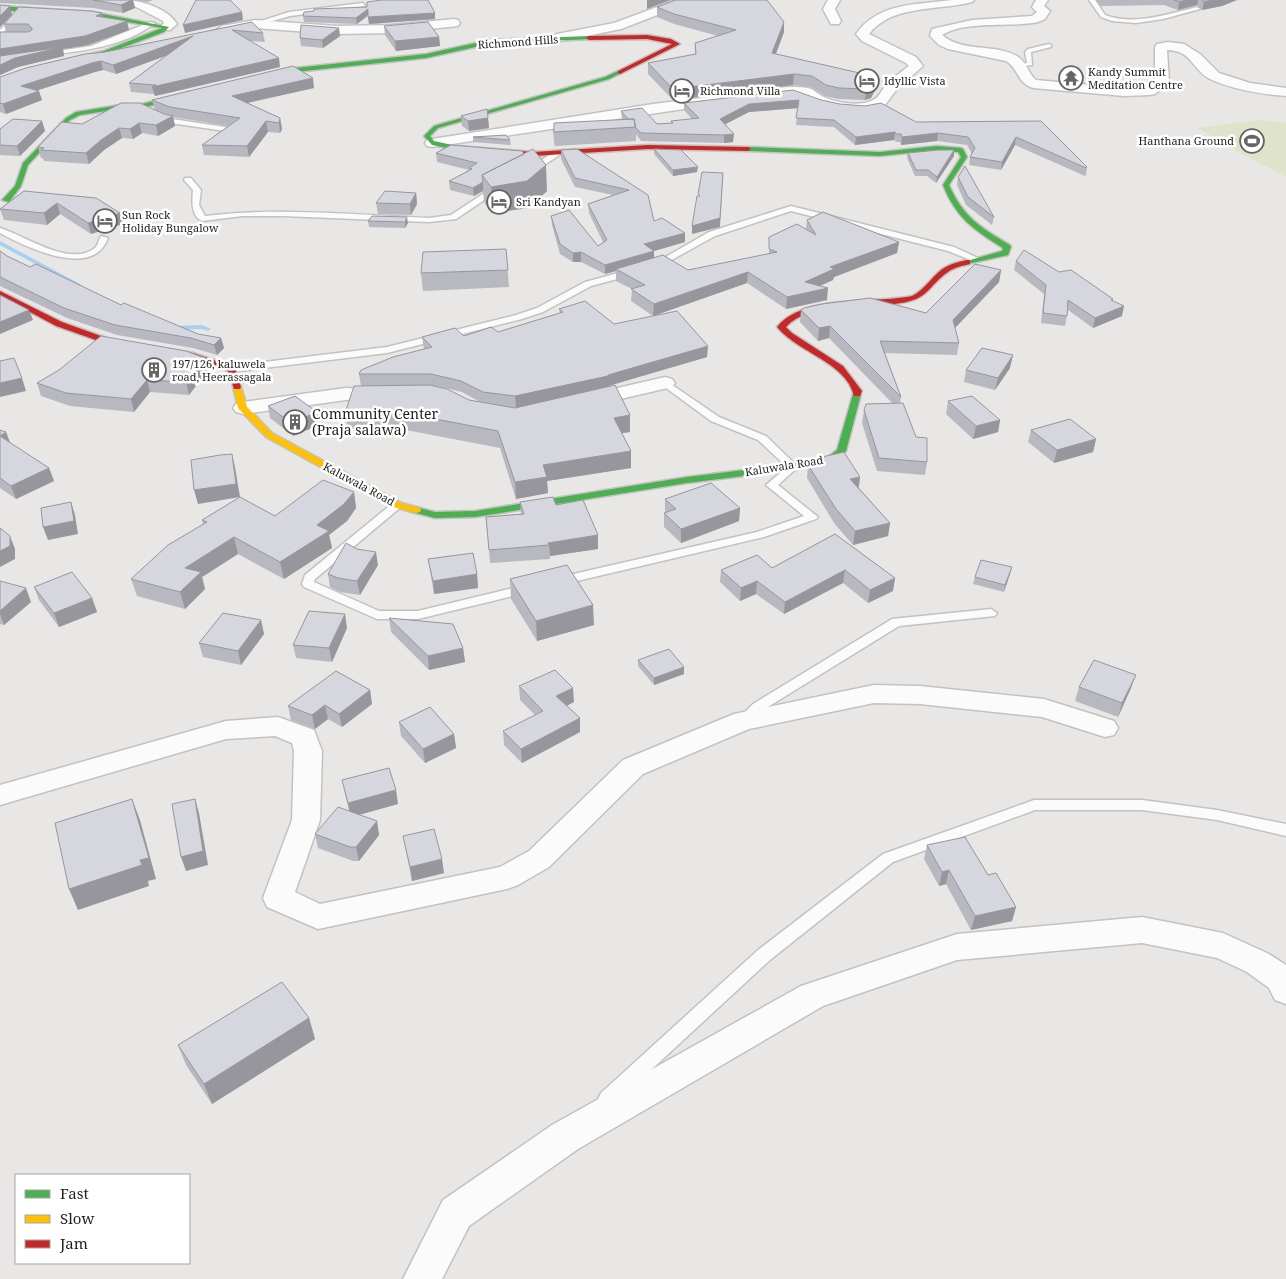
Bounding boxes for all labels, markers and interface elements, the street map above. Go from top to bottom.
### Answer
street label: Richmond Hills [477,31,559,52]
place label: Kandy Summit Meditation Centre [1088,64,1183,92]
temple icon: Kandy Summit Meditation Centre [1058,65,1084,91]
hotel icon: Idyllic Vista [854,68,880,94]
place label: Idyllic Vista [884,73,946,88]
hotel icon: Richmond Villa [669,78,695,104]
place label: Richmond Villa [700,83,781,98]
sports icon: Hanthana Ground [1239,128,1265,154]
place label: Hanthana Ground [1139,133,1234,148]
hotel icon: Sri Kandyan [486,189,512,215]
place label: Sri Kandyan [516,194,581,209]
place label: Sun Rock Holiday Bungalow [122,207,219,235]
hotel icon: Sun Rock Holiday Bungalow [92,208,118,234]
place label: 197/126, kaluwela road, Heerassagala [172,356,272,384]
building icon: 197/126, kaluwela road, Heerassagala [141,357,167,383]
place label: Community Center (Praja salawa) [312,404,439,439]
building icon: Community Center (Praja salawa) [282,409,308,435]
street label: Kaluwala Road [744,452,824,479]
street label: Kaluwala Road [321,458,398,509]
legend [15,1174,190,1264]
text: Fast [60,1183,89,1203]
text: Slow [60,1208,94,1228]
text: Jam [59,1233,88,1253]

